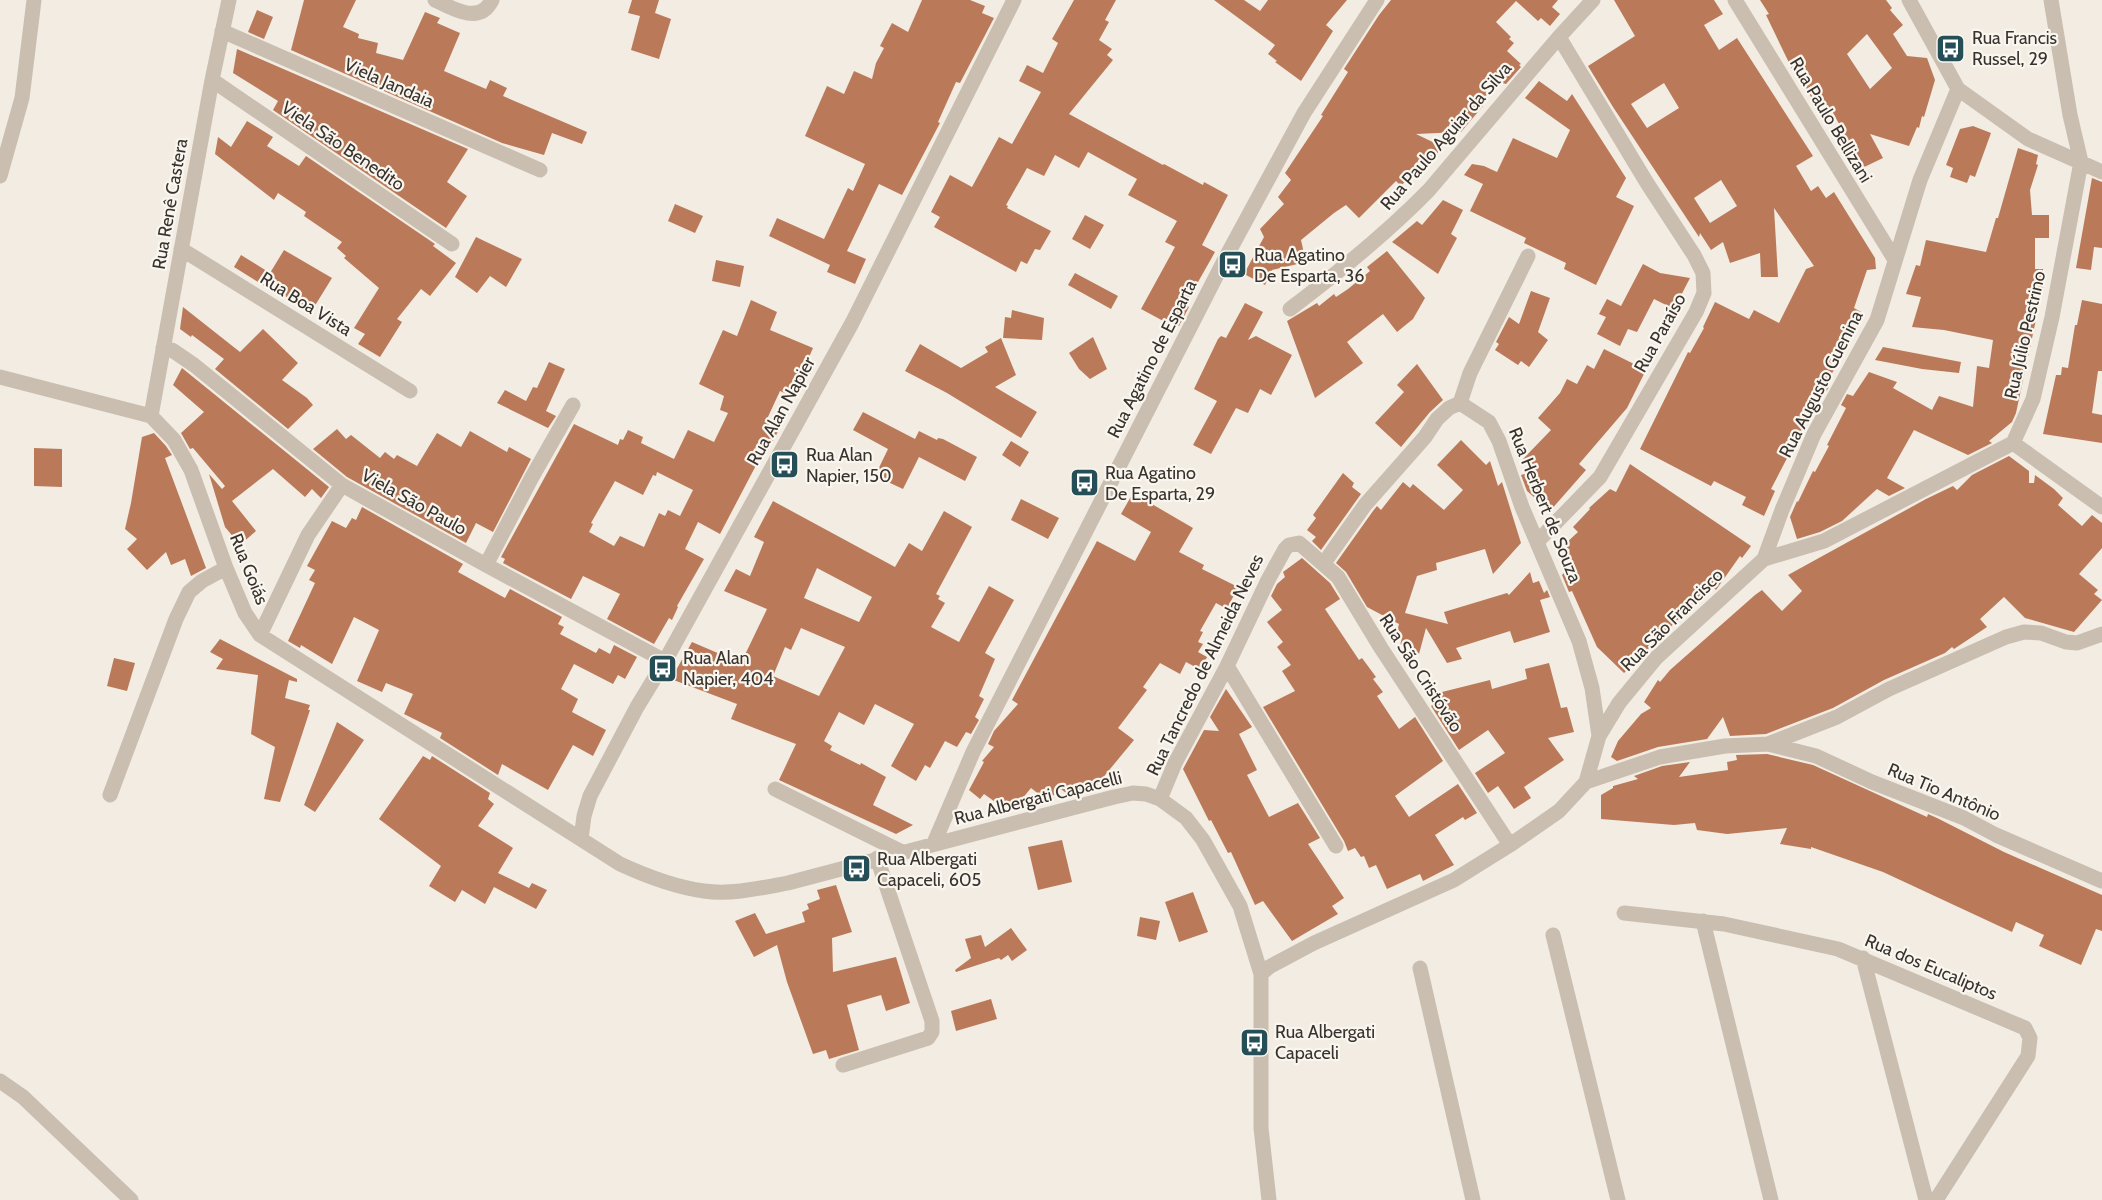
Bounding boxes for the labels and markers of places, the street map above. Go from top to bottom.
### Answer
place label: Rua Francis Russel, 29 [1972,27,2057,70]
bus stop icon: Rua Francis Russel, 29 [1935,32,1967,64]
place label: Rua Agatino De Esparta, 36 [1254,244,1365,287]
bus stop icon: Rua Agatino De Esparta, 36 [1217,249,1249,281]
place label: Rua Alan Napier, 150 [806,444,891,487]
bus stop icon: Rua Alan Napier, 150 [769,449,801,481]
place label: Rua Agatino De Esparta, 29 [1105,462,1215,505]
bus stop icon: Rua Agatino De Esparta, 29 [1068,467,1100,499]
place label: Rua Alan Napier, 404 [683,647,774,690]
bus stop icon: Rua Alan Napier, 404 [646,652,678,684]
place label: Rua Albergati Capaceli, 605 [877,848,981,891]
bus stop icon: Rua Albergati Capaceli, 605 [840,853,872,885]
place label: Rua Albergati Capaceli [1275,1021,1375,1064]
bus stop icon: Rua Albergati Capaceli [1238,1026,1270,1058]

